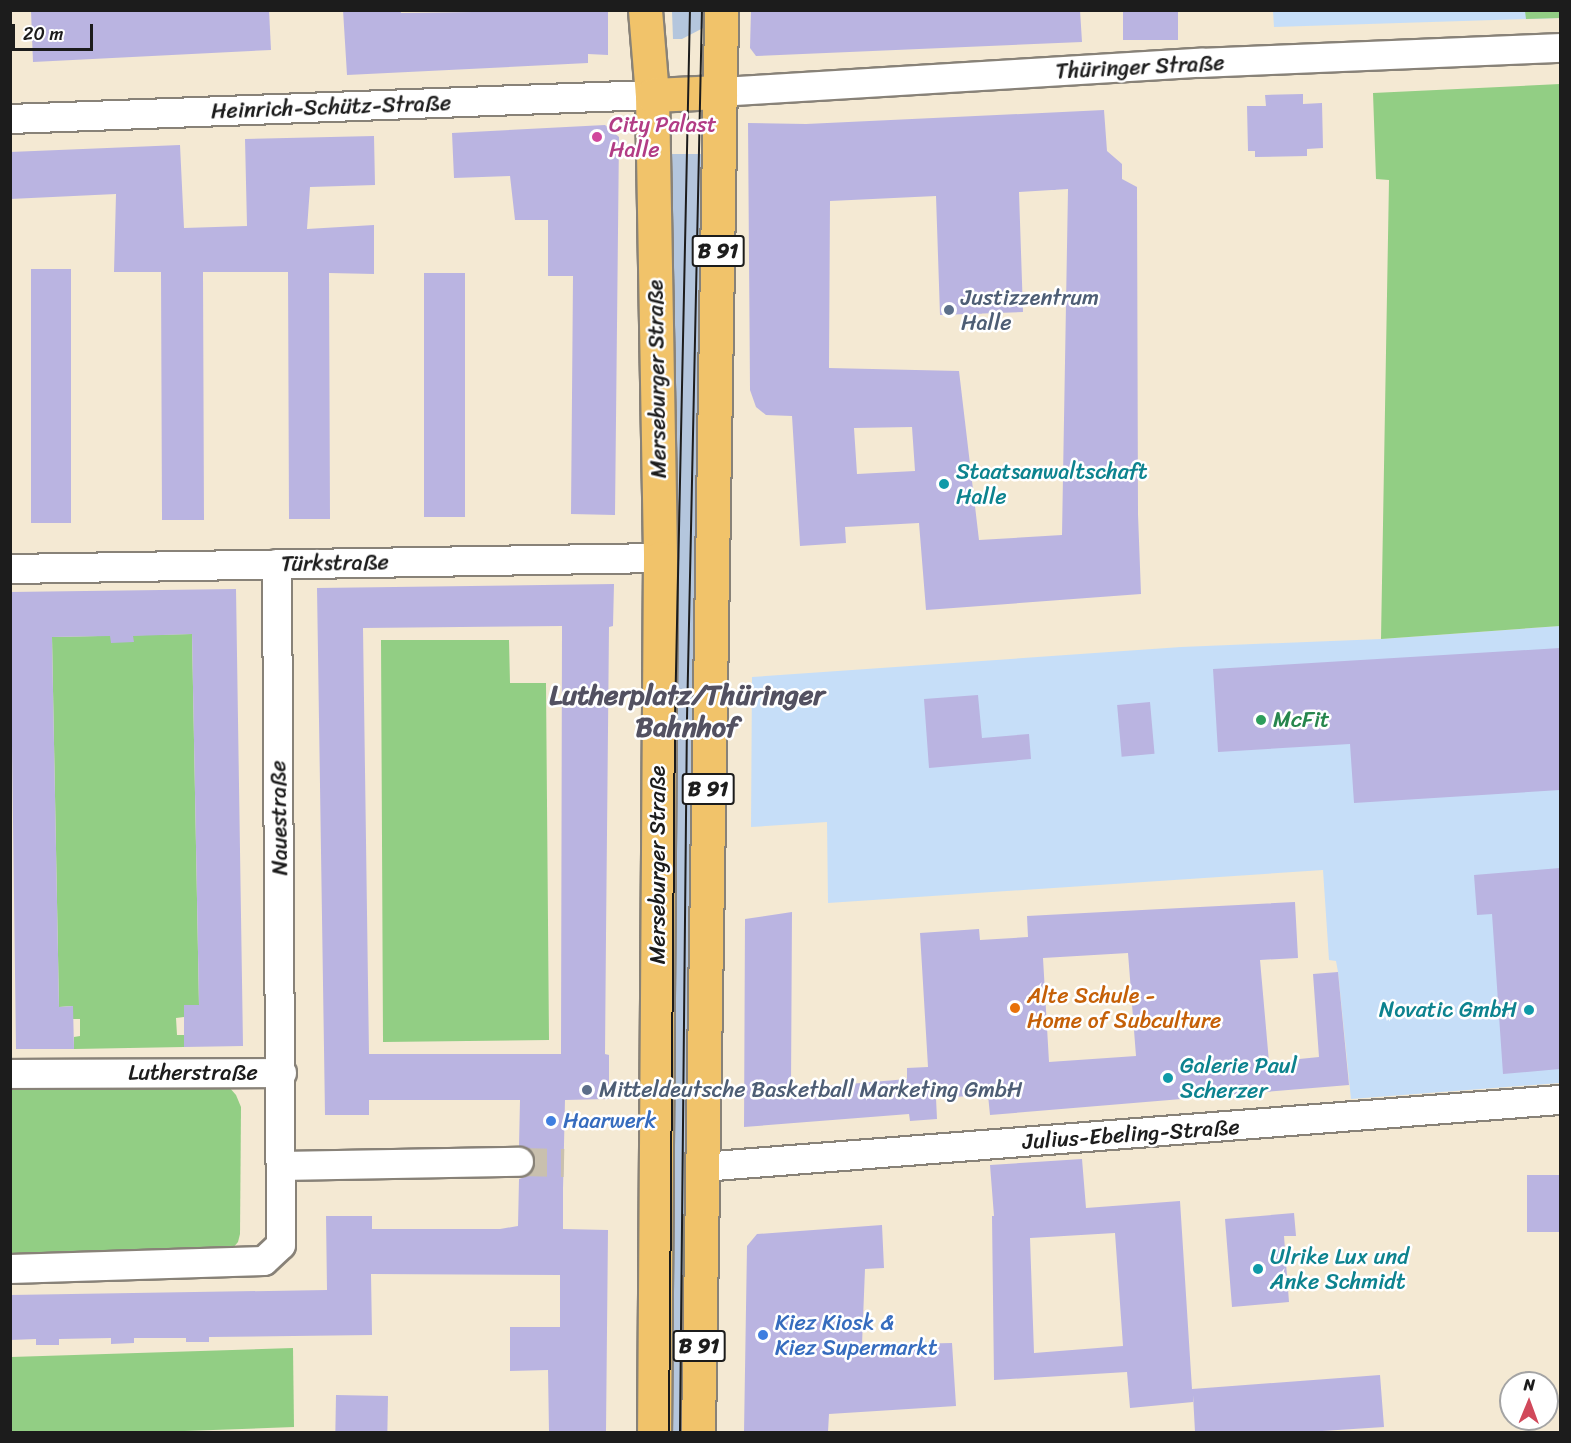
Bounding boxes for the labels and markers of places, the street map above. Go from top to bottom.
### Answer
place label: City Palast Halle [609,111,716,162]
marker: City Palast Halle [590,130,604,144]
place label: Justizzentrum Halle [961,284,1099,336]
marker: Justizzentrum Halle [942,303,956,317]
place label: Staatsanwaltschaft Halle [956,458,1147,510]
marker: Staatsanwaltschaft Halle [937,477,951,491]
place label: McFit [1273,707,1330,733]
marker: McFit [1254,713,1268,727]
place label: Alte Schule - Home of Subculture [1027,982,1223,1034]
place label: Novatic GmbH [1379,997,1517,1023]
marker: Alte Schule - Home of Subculture [1008,1001,1022,1015]
marker: Novatic GmbH [1522,1003,1536,1017]
place label: Galerie Paul Scherzer [1180,1052,1297,1104]
marker: Galerie Paul Scherzer [1161,1071,1175,1085]
place label: Mitteldeutsche Basketball Marketing GmbH [599,1077,1022,1103]
marker: Mitteldeutsche Basketball Marketing GmbH [580,1083,594,1097]
place label: Haarwerk [563,1108,656,1134]
marker: Haarwerk [544,1114,558,1128]
place label: Ulrike Lux und Anke Schmidt [1270,1243,1409,1294]
marker: Ulrike Lux und Anke Schmidt [1251,1262,1265,1276]
place label: Kiez Kiosk & Kiez Supermarkt [775,1309,937,1360]
marker: Kiez Kiosk & Kiez Supermarkt [756,1328,770,1342]

